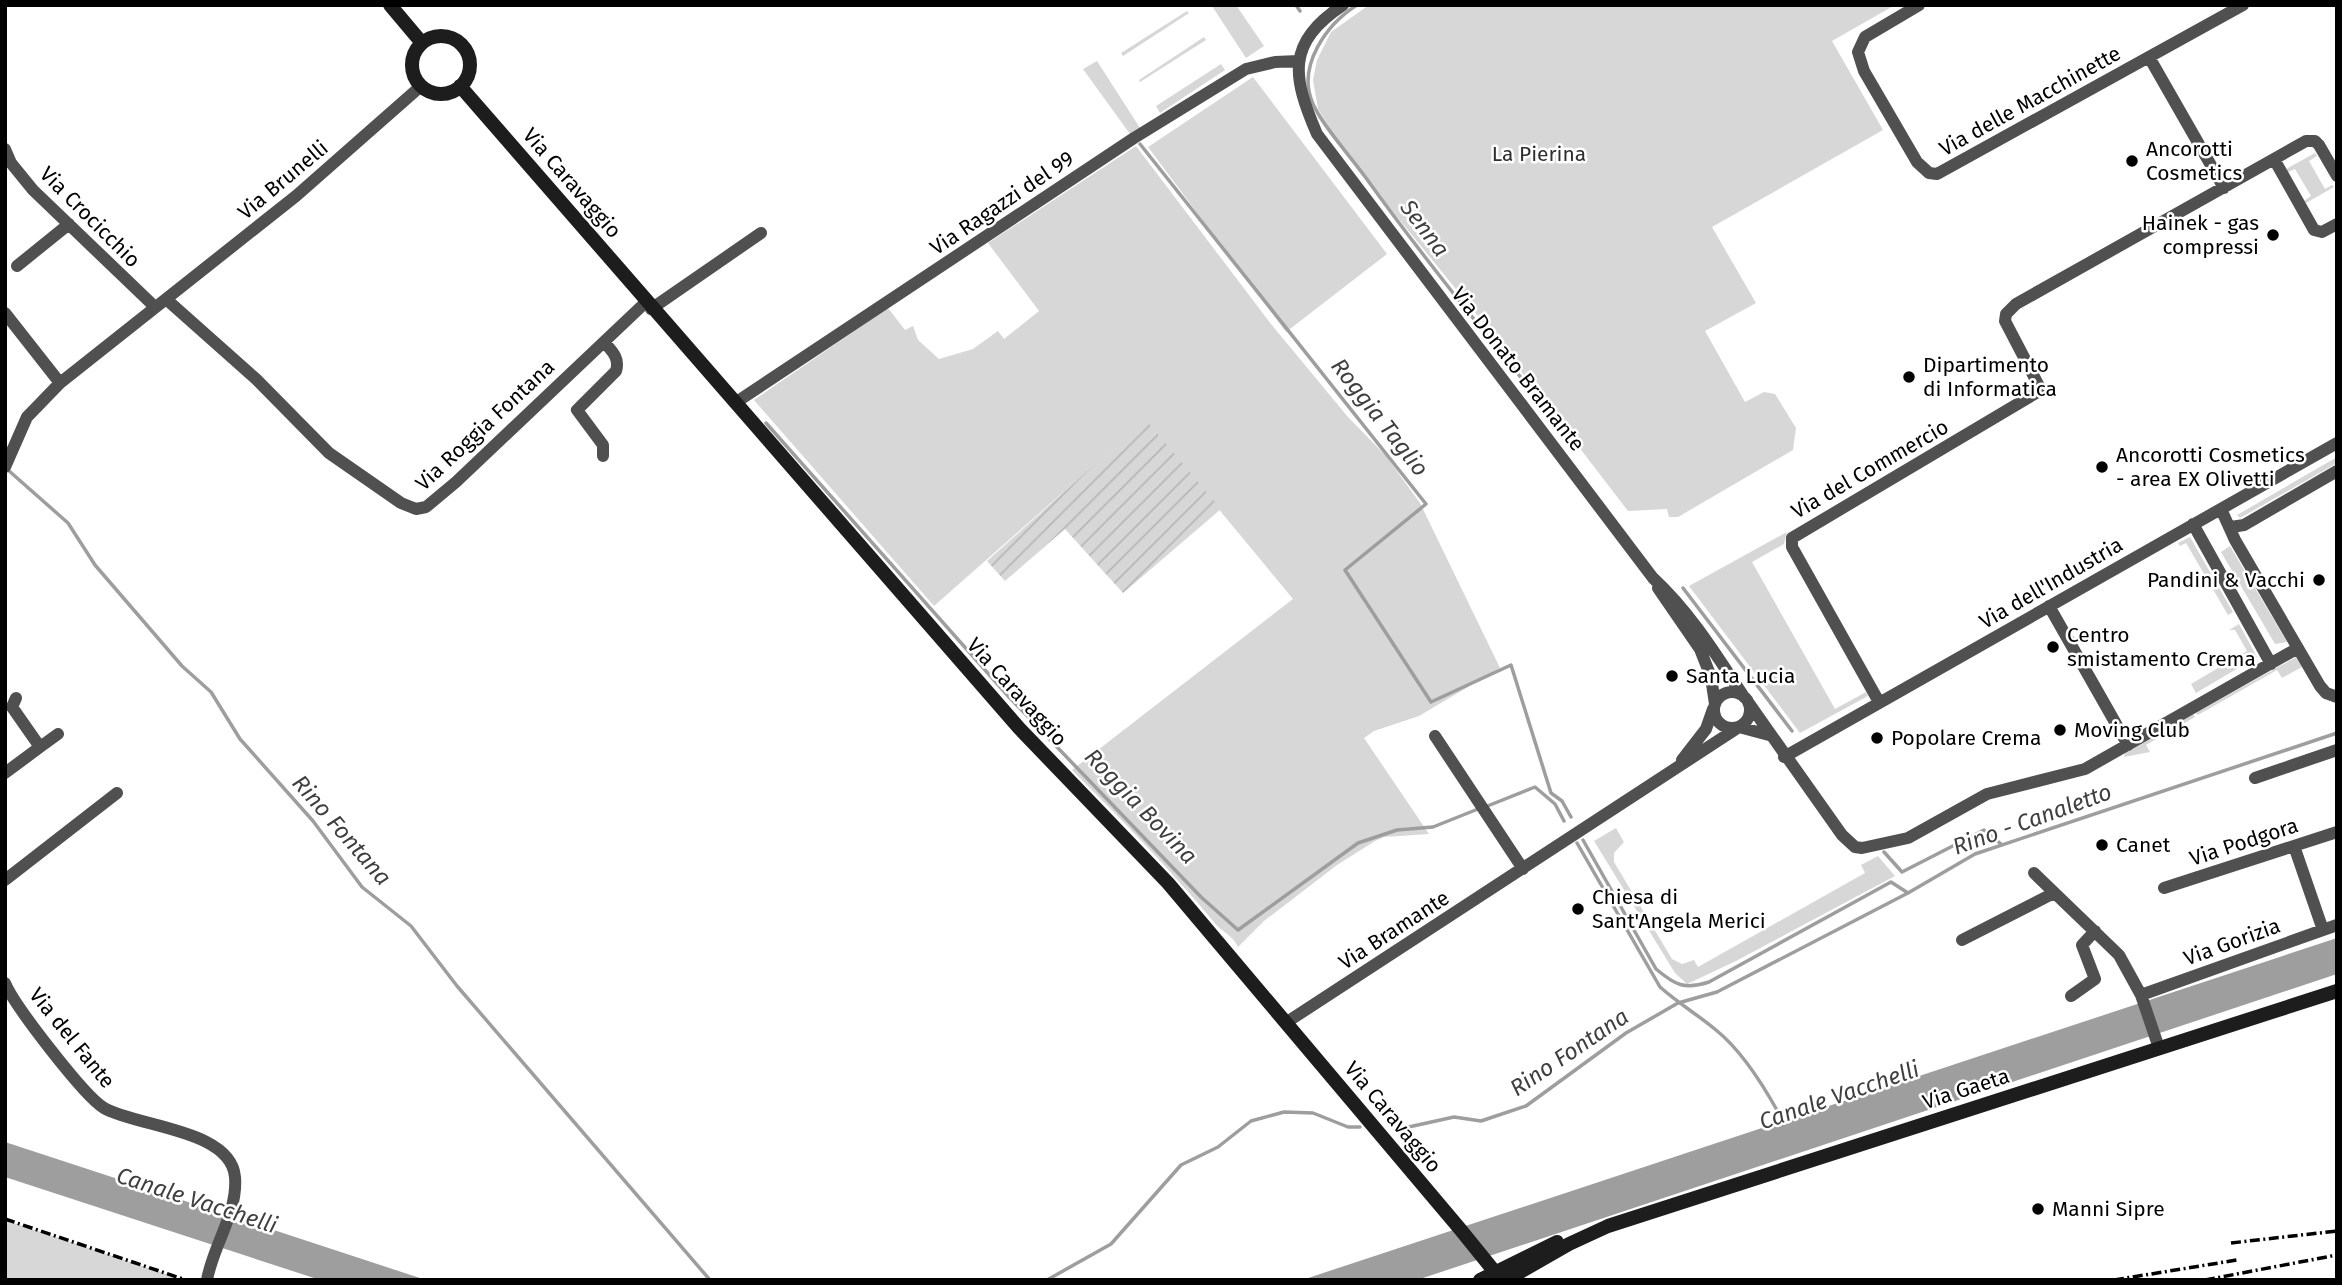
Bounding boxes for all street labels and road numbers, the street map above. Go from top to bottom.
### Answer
street label: Via delle Macchinette [1935,40,2125,162]
street label: Via Caravaggio [517,123,627,243]
street label: Via Brunelli [233,135,333,225]
street label: Via Ragazzi del 99 [925,145,1079,261]
street label: Via Crocicchio [34,161,146,273]
street label: Via Donato Bramante [1446,282,1590,456]
street label: Via Roggia Fontana [410,354,560,496]
street label: Via del Commercio [1787,413,1953,525]
street label: Via dell'Industria [1975,531,2127,635]
street label: Via Caravaggio [961,632,1073,752]
street label: Via Podgora [2186,812,2302,872]
street label: Via Bramante [1334,885,1454,975]
street label: Via Gorizia [2180,913,2284,971]
street label: Via del Fante [24,982,120,1094]
street label: Via Caravaggio [1339,1056,1447,1178]
street label: Via Gaeta [1919,1063,2013,1115]

